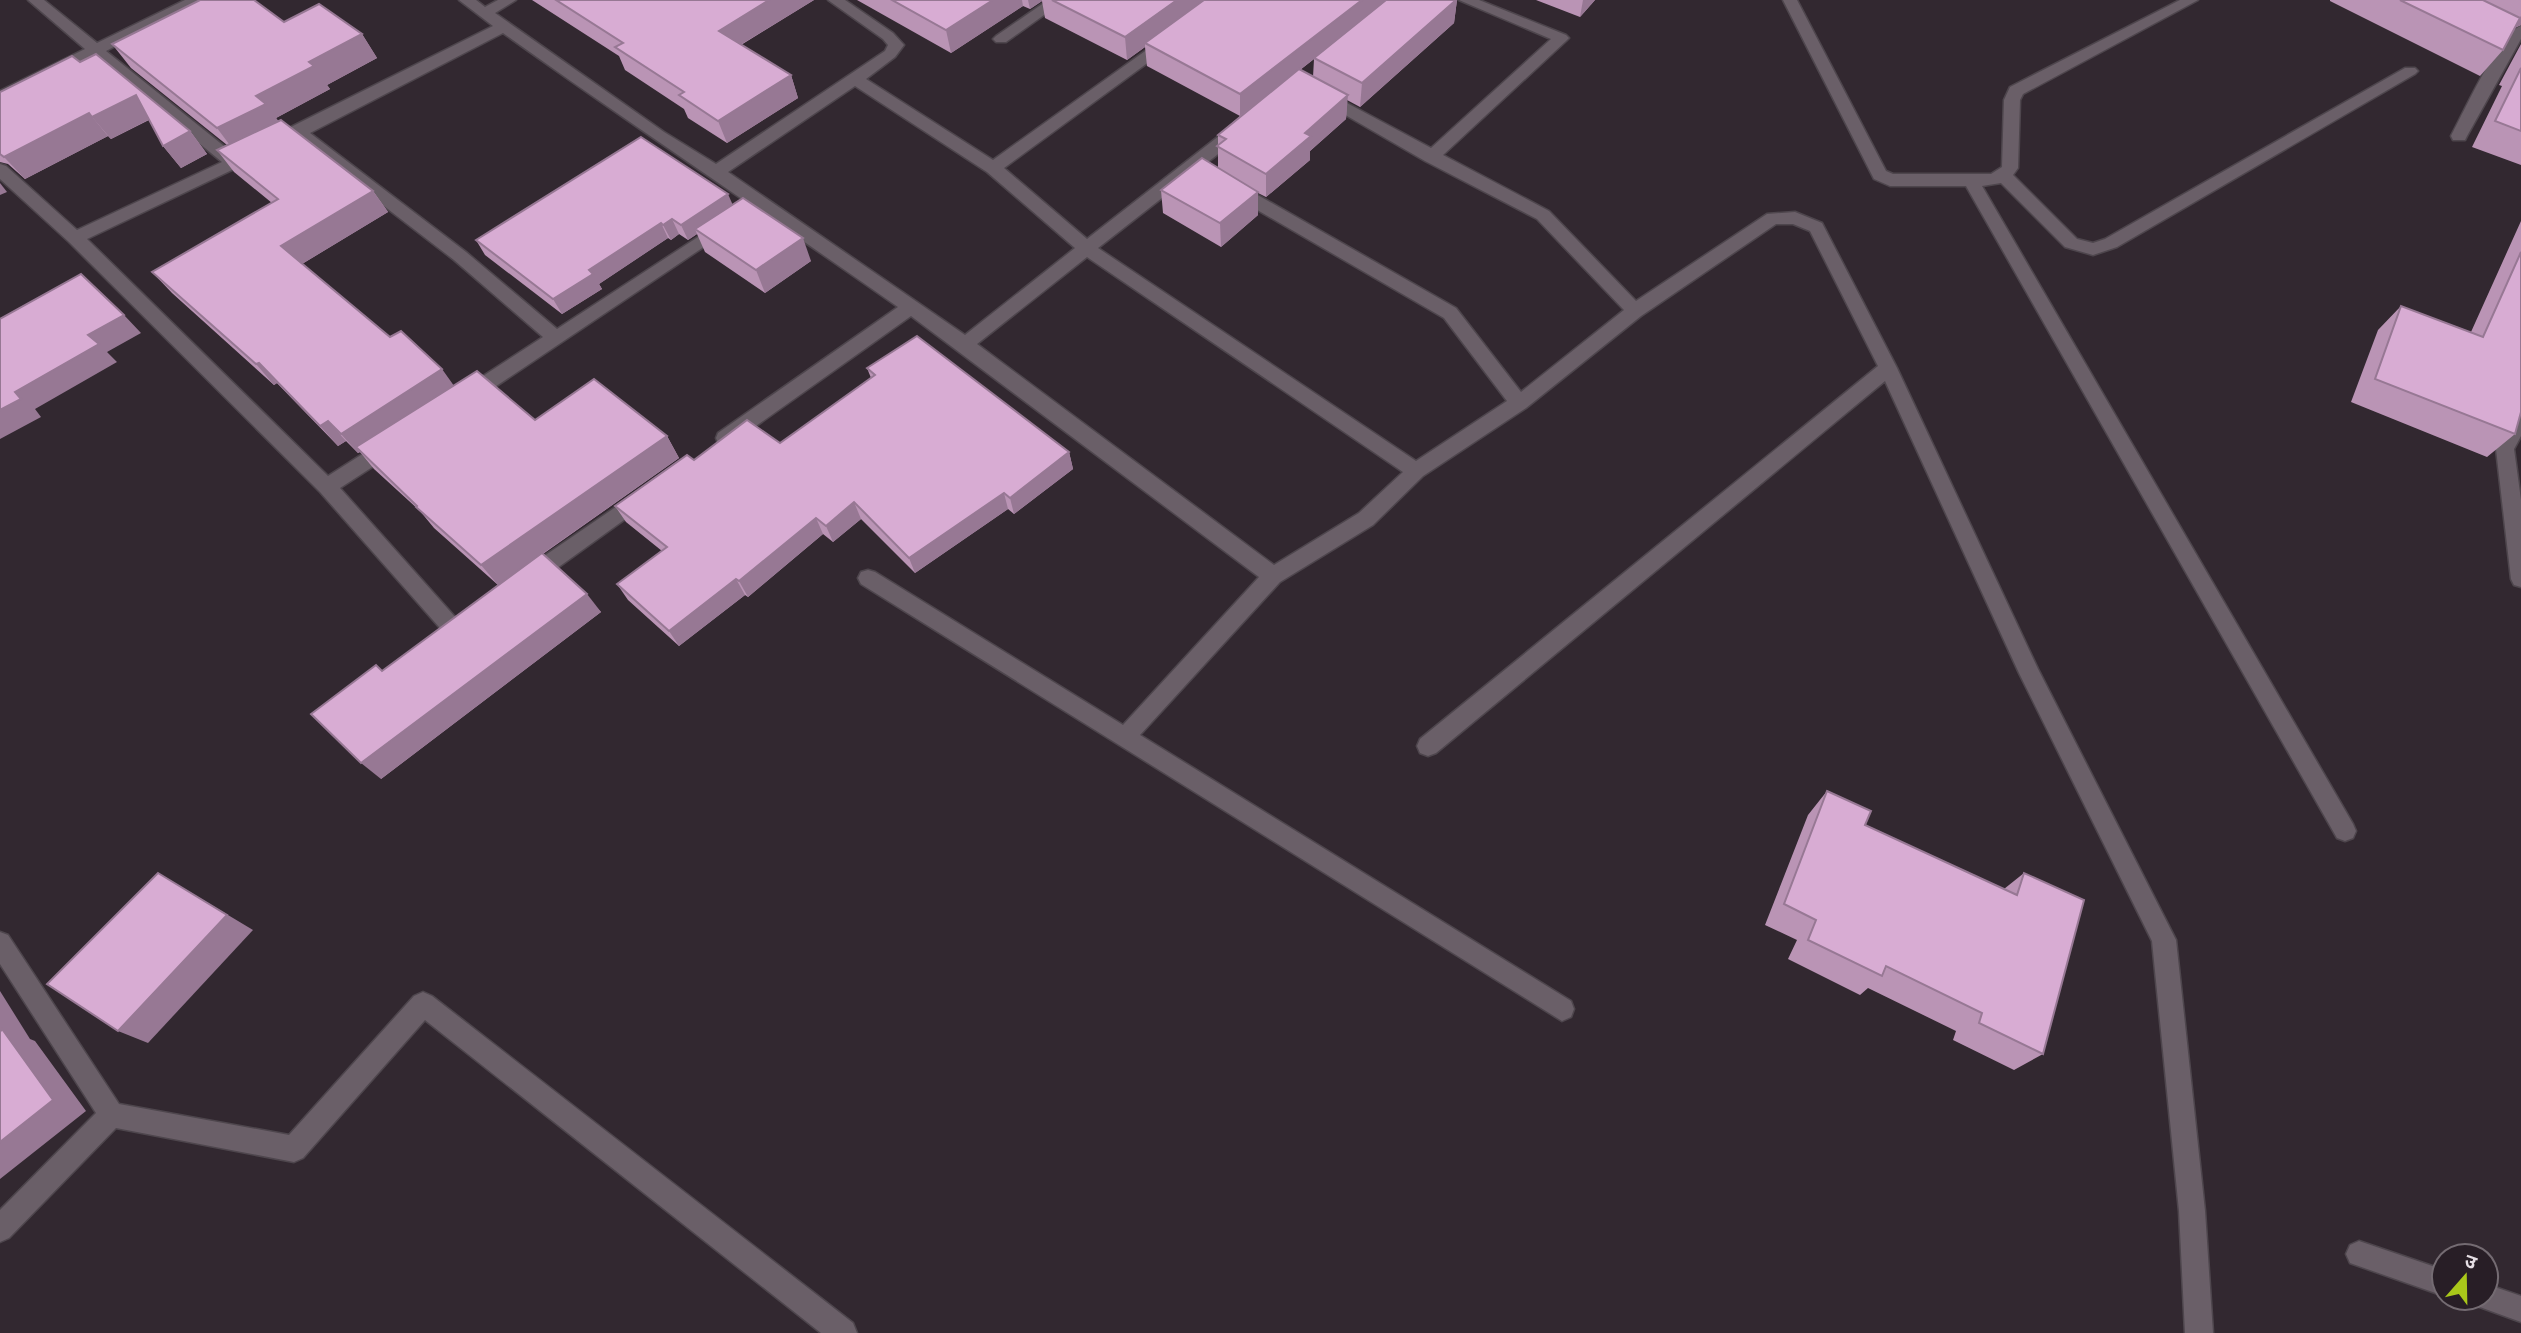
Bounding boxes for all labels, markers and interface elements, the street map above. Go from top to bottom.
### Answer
north arrow [2430,1242,2500,1312]
text: उ [2462,1252,2480,1274]

